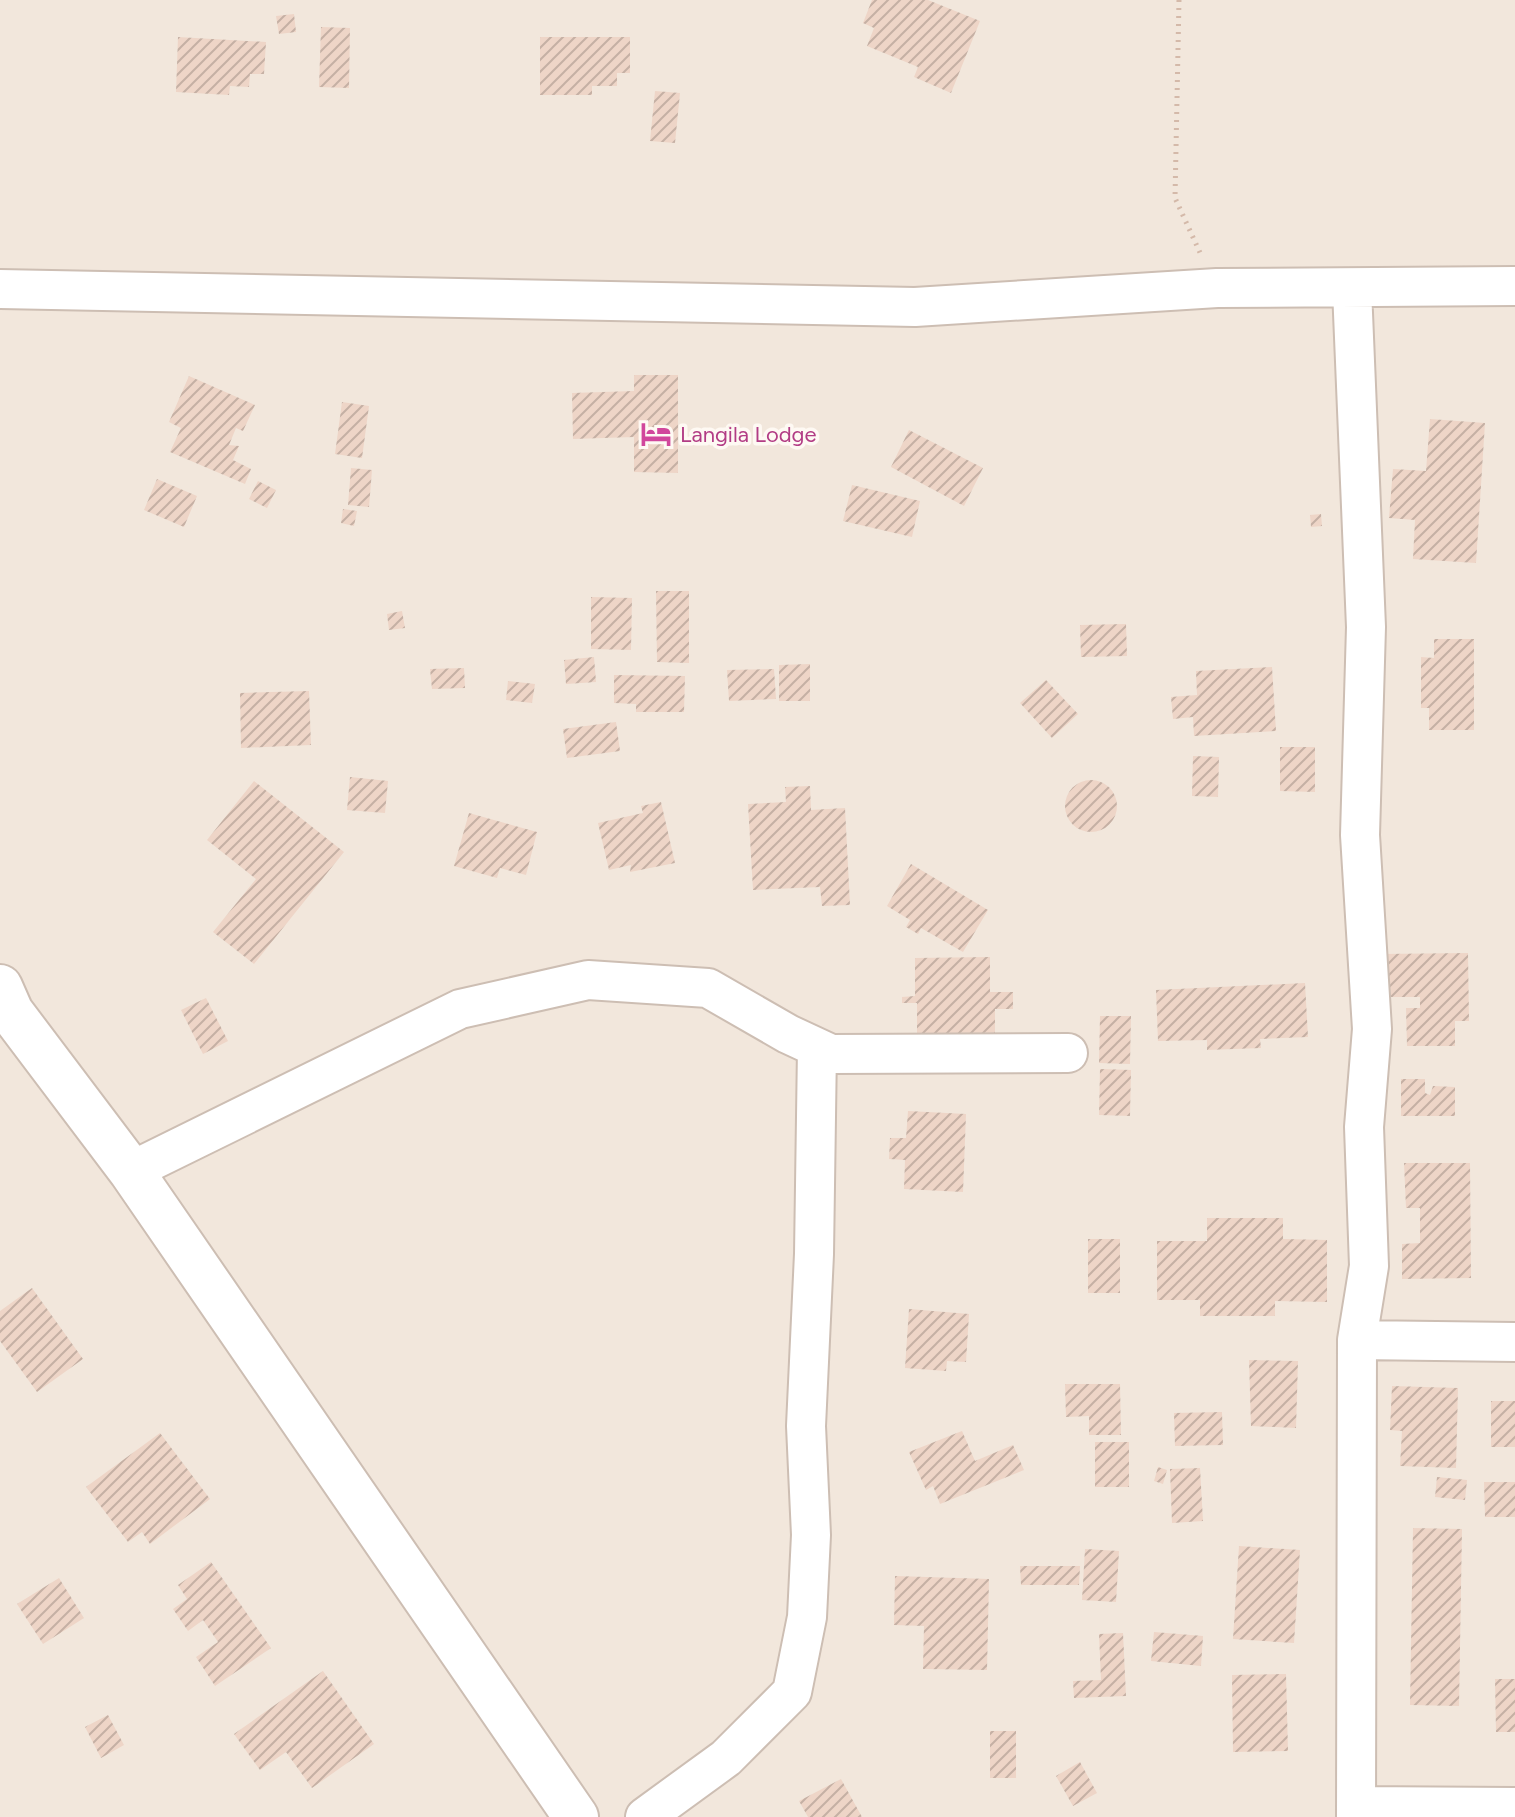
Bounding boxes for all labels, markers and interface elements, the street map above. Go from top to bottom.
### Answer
hotel icon: Langila Lodge [639,417,673,451]
place label: Langila Lodge [680,421,816,448]

